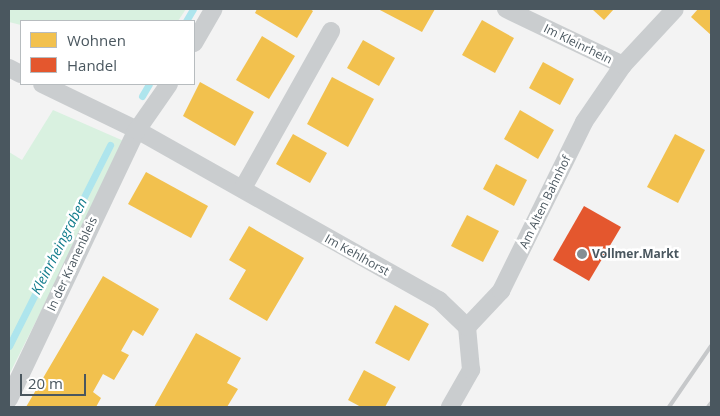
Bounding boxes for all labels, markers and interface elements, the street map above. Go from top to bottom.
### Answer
legend [20,20,195,85]
street label: Im Kleinrhein [541,21,615,67]
text: Wohnen [67,30,126,50]
text: Handel [67,55,117,75]
street label: Am Alten Bahnhof [516,153,574,251]
water label: Kleinrheingraben [27,195,91,297]
street label: In der Kranenbleis [44,215,100,313]
street label: Im Kehlhorst [322,231,392,279]
place label: Vollmer.Markt [592,247,679,261]
marker: Vollmer.Markt [576,248,588,260]
scale bar [22,364,89,396]
text: 20 m [28,373,63,393]

